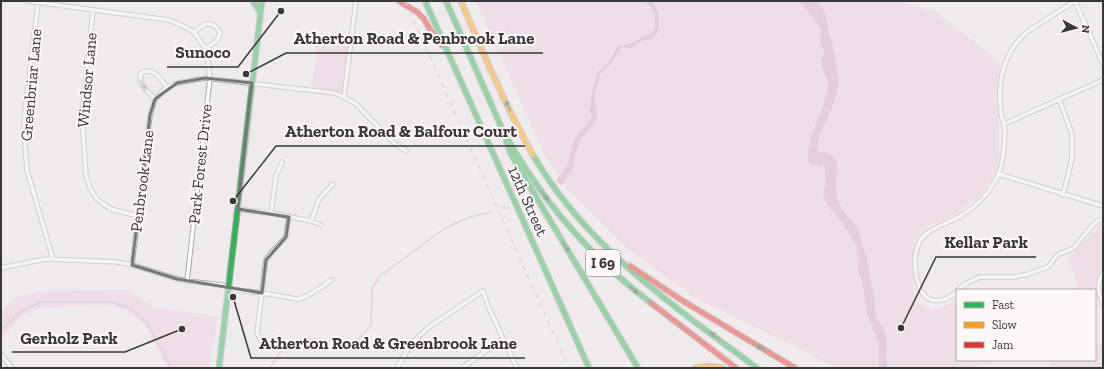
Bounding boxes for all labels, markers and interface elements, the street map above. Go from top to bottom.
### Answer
north arrow [1056,8,1096,48]
callout: Atherton Road & Penbrook Lane [286,24,543,53]
text: N [1078,24,1092,35]
street label: Greenbriar Lane [17,28,45,142]
text: Atherton Road & Penbrook Lane [294,28,534,48]
street label: Windsor Lane [73,32,101,128]
callout: Sunoco [167,38,238,67]
text: Sunoco [175,42,231,62]
one-way arrow [140,79,147,90]
one-way arrow [505,101,511,112]
street label: Park Forest Drive [184,103,216,225]
callout: Atherton Road & Balfour Court [276,117,525,146]
text: Atherton Road & Balfour Court [285,121,517,141]
street label: Penbrook Lane [126,129,158,233]
street label: 12th Street [504,163,552,239]
one-way arrow [541,190,549,201]
callout: Kellar Park [936,228,1036,257]
text: Kellar Park [944,232,1028,252]
one-way arrow [562,242,570,252]
road number: I 69 [586,250,620,276]
one-way arrow [628,285,639,294]
legend [956,289,1096,361]
text: Fast [992,298,1015,312]
text: Slow [992,318,1018,332]
callout: Gerholz Park [12,323,125,352]
text: Gerholz Park [20,328,118,348]
callout: Atherton Road & Greenbrook Lane [251,329,525,358]
one-way arrow [709,332,720,340]
text: Atherton Road & Greenbrook Lane [259,333,517,353]
text: Jam [992,338,1014,352]
one-way arrow [756,344,766,352]

